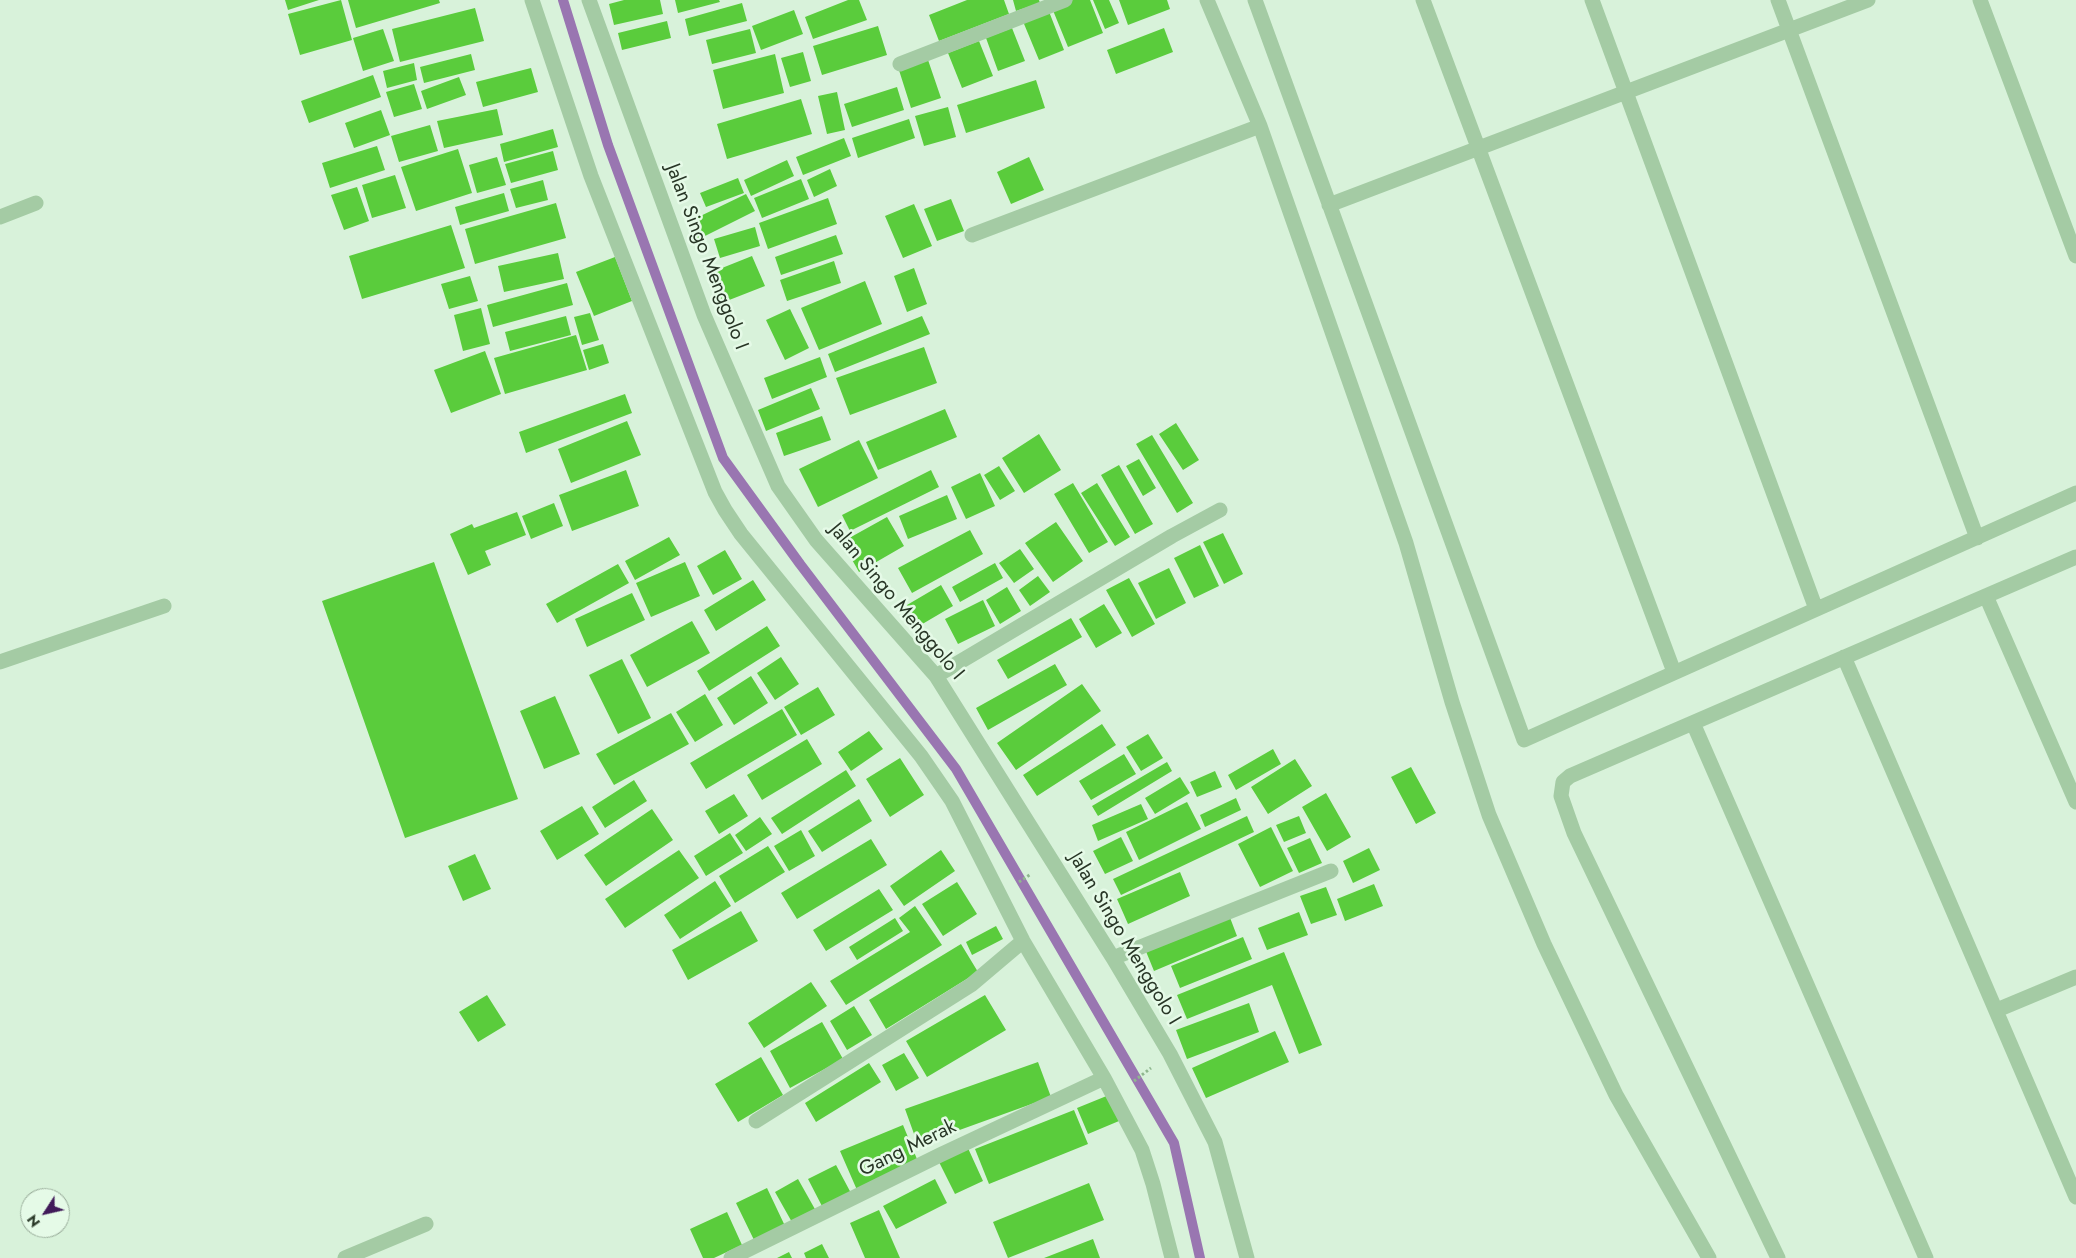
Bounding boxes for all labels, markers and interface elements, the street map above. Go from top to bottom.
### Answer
street label: Jalan Singo Menggolo I [659,161,753,353]
street label: Jalan Singo Menggolo I [823,519,969,685]
street label: Jalan Singo Menggolo I [1063,848,1185,1030]
street label: Gang Merak [856,1115,960,1183]
north arrow [20,1188,70,1238]
text: N [22,1211,45,1231]

